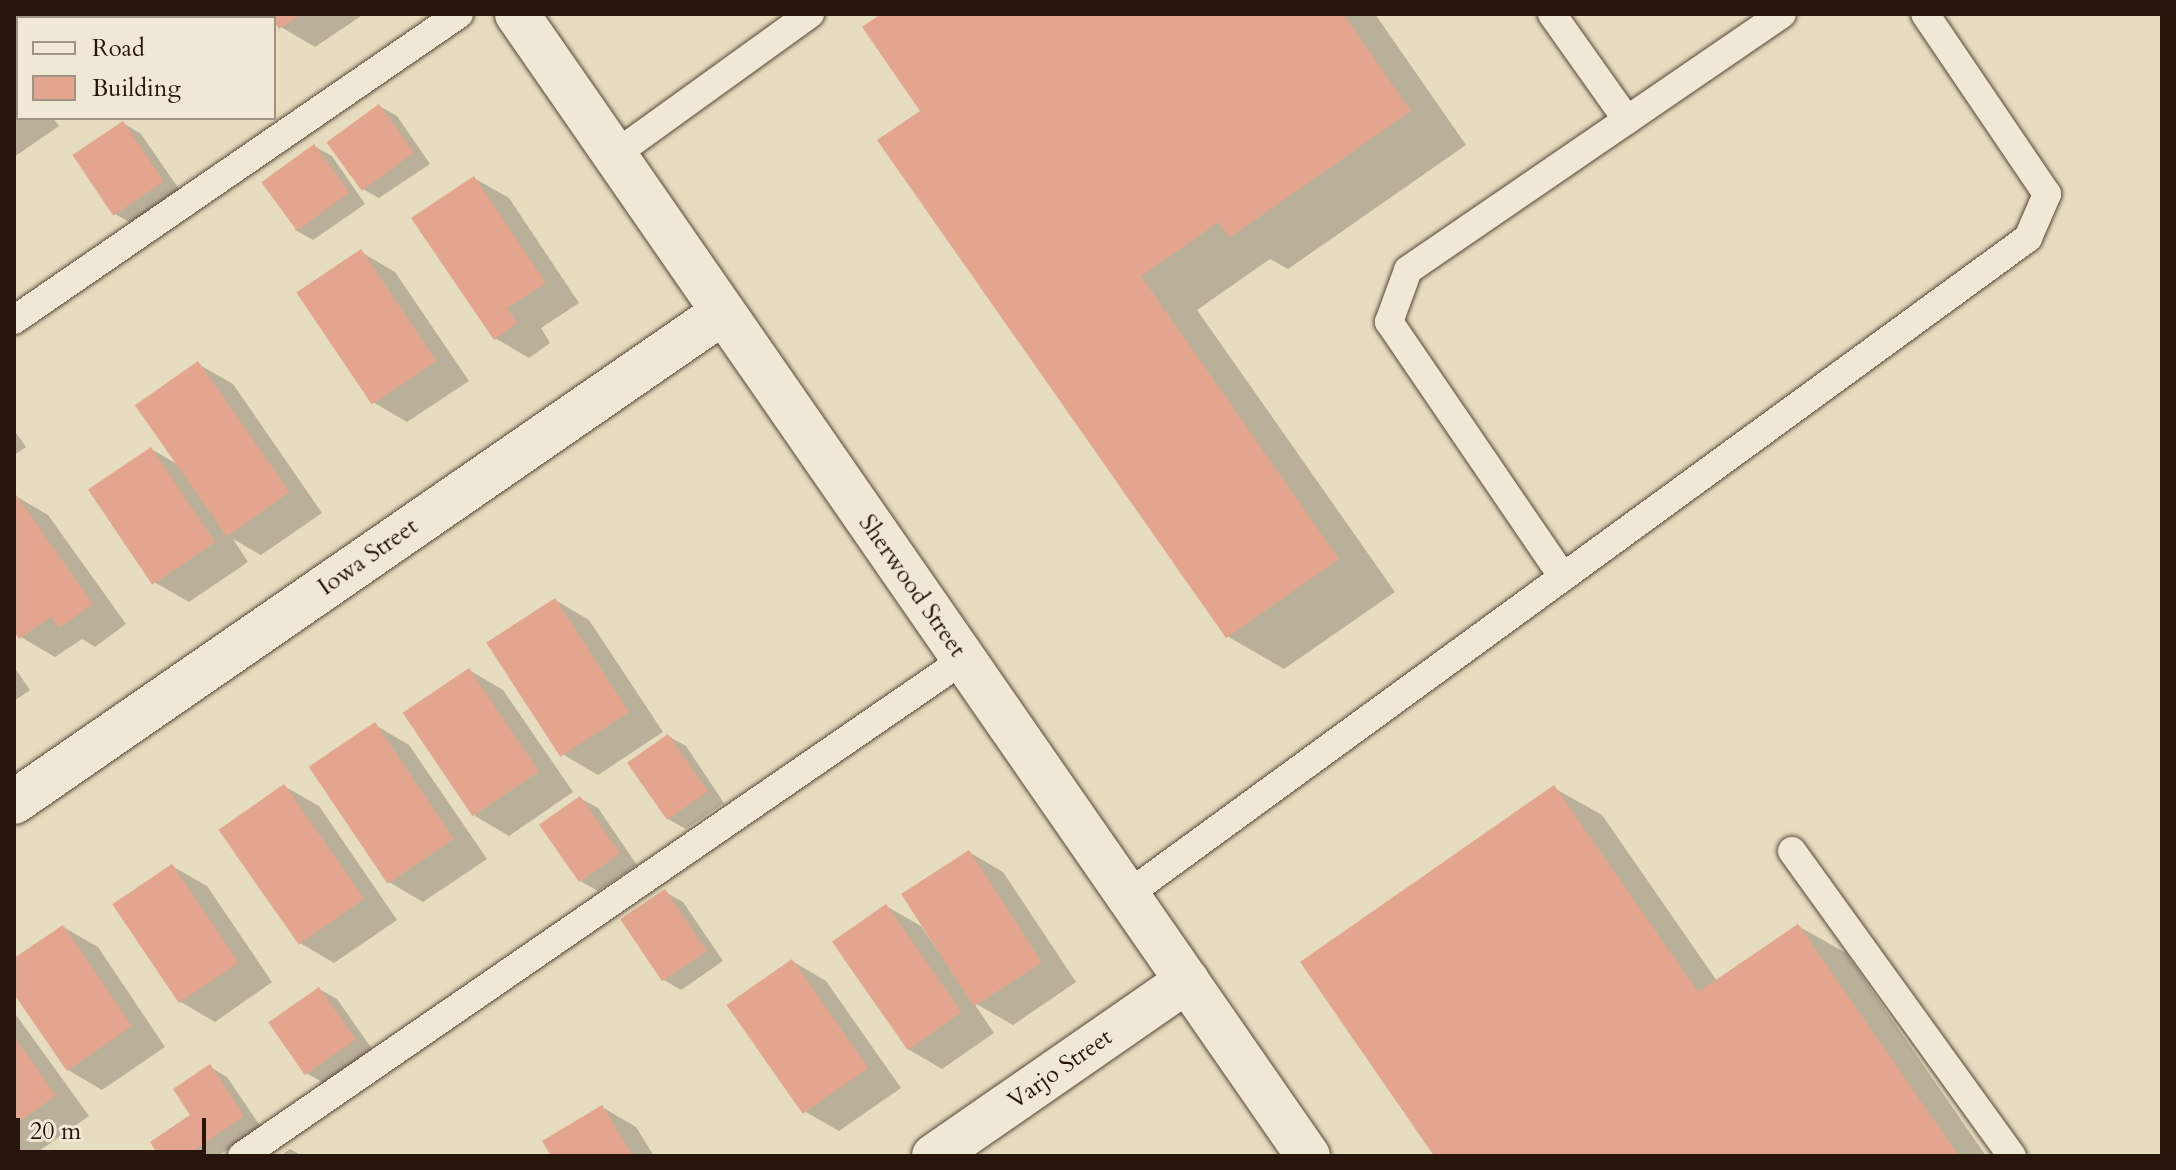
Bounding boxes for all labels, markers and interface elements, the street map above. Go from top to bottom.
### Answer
legend [16,16,276,120]
text: Road [92,32,145,65]
text: Building [92,72,181,105]
street label: Sherwood Street [852,509,972,663]
street label: Iowa Street [313,512,423,602]
street label: Varjo Street [1002,1023,1118,1115]
scale bar [20,1102,210,1152]
text: 20 m [30,1115,81,1148]

